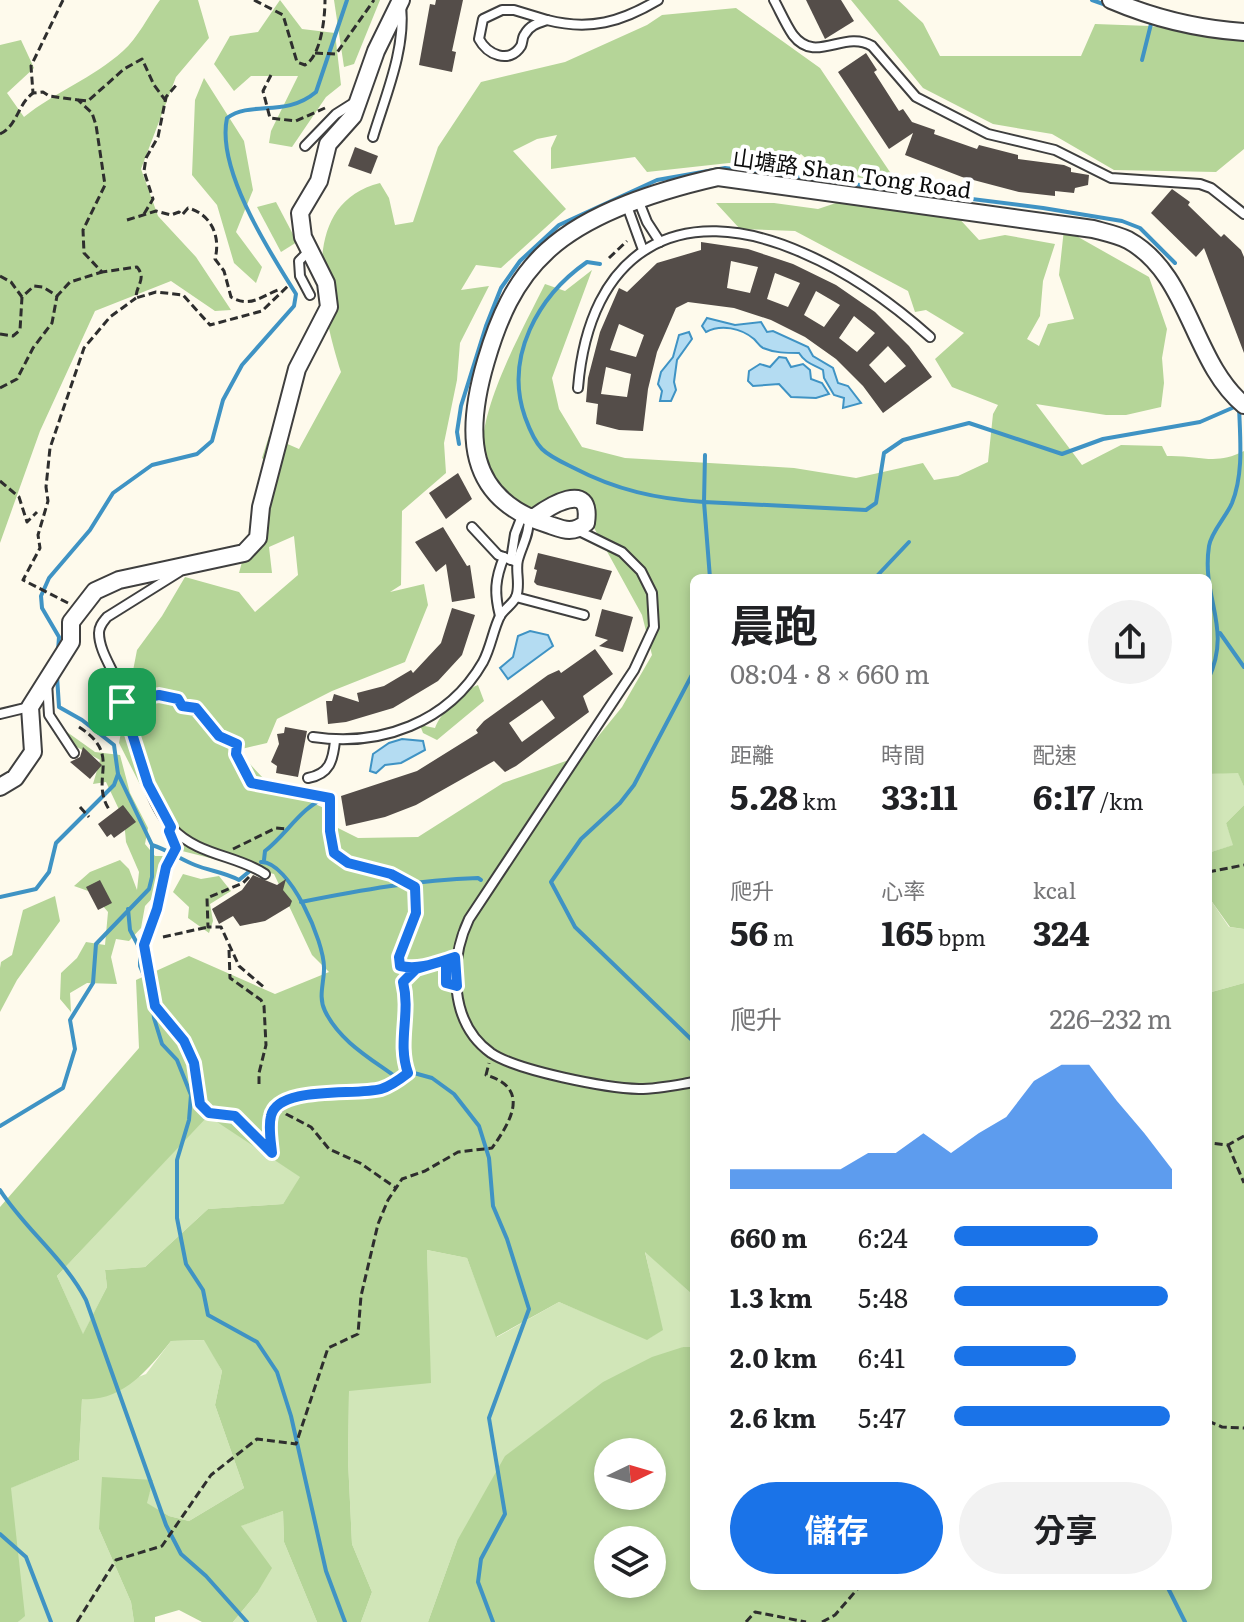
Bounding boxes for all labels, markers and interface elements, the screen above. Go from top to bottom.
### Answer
street label: 山塘路 Shan Tong Road [731,139,974,206]
text: 晨跑 [730,590,818,656]
button: share [1088,600,1172,684]
text: 08:04 · 8 × 660 m [730,653,930,692]
pin [88,668,156,736]
icon: arrive [100,680,144,724]
text: 距離 [730,737,774,770]
text: 時間 [881,737,925,770]
text: 配速 [1033,737,1077,770]
text: 5.28 [730,770,798,820]
text: 33:11 [881,770,958,820]
text: 6:17 [1033,770,1095,820]
text: km [798,784,837,817]
text: /km [1095,784,1144,817]
text: 爬升 [730,873,774,906]
text: 心率 [881,873,925,906]
text: kcal [1033,873,1076,906]
text: 56 [730,906,768,956]
text: 165 [881,906,934,956]
text: 324 [1033,906,1090,956]
text: m [768,920,794,953]
text: bpm [934,920,986,953]
text: 爬升 [730,998,782,1037]
text: 226–232 m [1050,998,1172,1037]
text: 660 m [730,1217,808,1256]
text: 6:24 [858,1217,908,1256]
text: 1.3 km [730,1277,812,1316]
text: 5:48 [858,1277,908,1316]
text: 2.0 km [730,1337,817,1376]
text: 6:41 [858,1337,905,1376]
text: 2.6 km [730,1397,816,1436]
text: 5:47 [858,1397,906,1436]
north arrow [594,1438,666,1510]
map controls [594,1438,666,1598]
button: 儲存 [730,1482,943,1574]
button: 分享 [959,1482,1172,1574]
button: layers [594,1526,666,1598]

